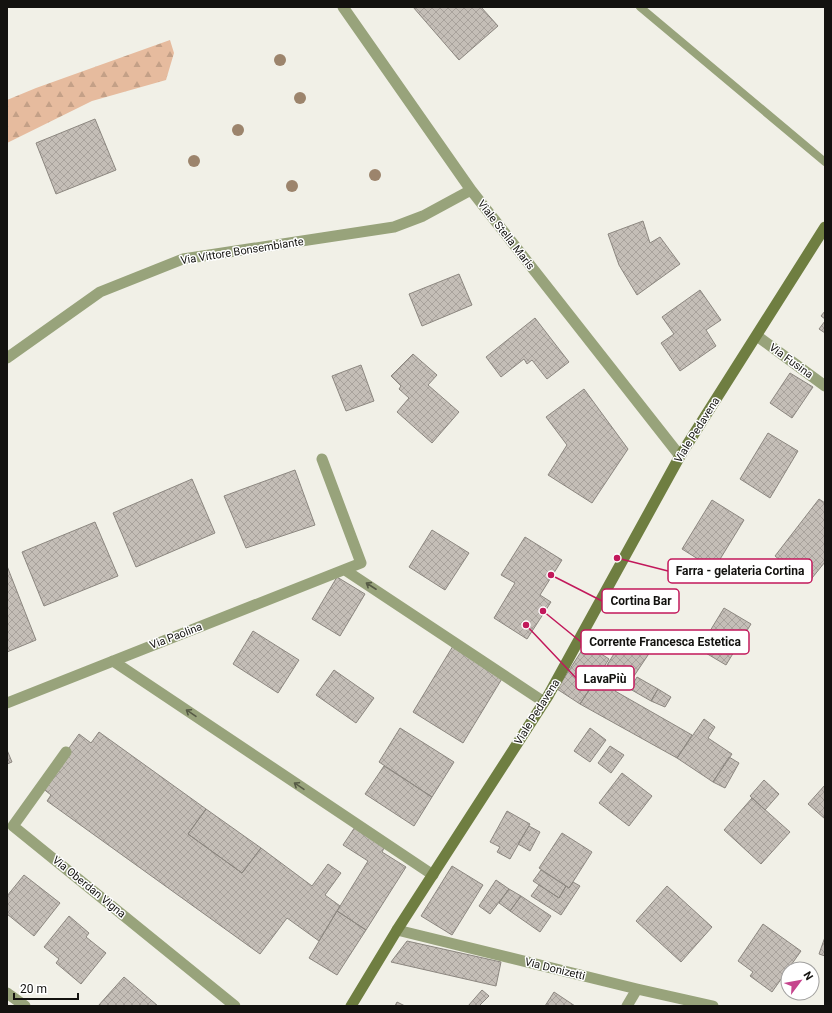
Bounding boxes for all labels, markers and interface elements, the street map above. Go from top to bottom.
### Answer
street label: Viale Stella Maris [475,198,537,273]
street label: Via Vittore Bonsembiante [180,235,305,267]
street label: Via Fusina [767,341,815,381]
street label: Viale Pedavena [672,395,722,465]
callout: Farra - gelateria Cortina [668,559,812,583]
text: Farra - gelateria Cortina [676,564,805,578]
one-way arrow [365,582,376,591]
callout: Cortina Bar [602,589,679,613]
text: Cortina Bar [610,594,672,608]
street label: Via Paolina [148,620,204,652]
callout: Corrente Francesca Estetica [581,630,749,654]
text: Corrente Francesca Estetica [589,635,741,649]
callout: LavaPiù [576,666,634,690]
text: LavaPiù [584,672,627,686]
street label: Viale Pedavena [512,677,562,747]
one-way arrow [186,709,197,717]
one-way arrow [294,782,305,790]
street label: Via Oberdan Vigna [50,853,128,921]
street label: Via Donizetti [523,955,587,983]
north arrow [780,961,820,1001]
text: N [800,969,816,983]
scale bar [14,975,78,1001]
text: 20 m [20,982,47,996]

